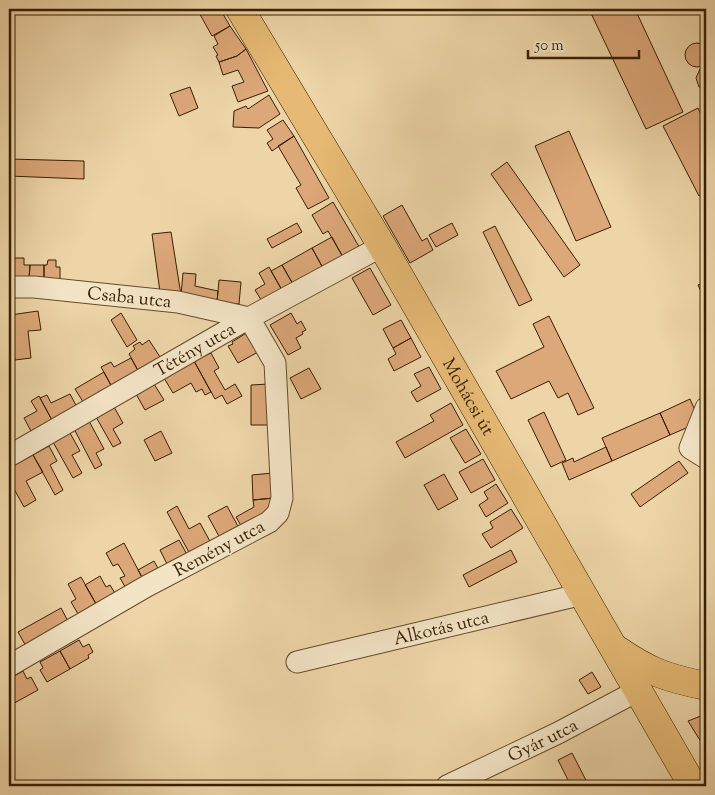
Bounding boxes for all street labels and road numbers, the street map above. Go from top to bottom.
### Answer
street label: Csaba utca [86,282,173,316]
street label: Tétény utca [150,317,241,385]
street label: Mohácsi út [434,354,500,441]
street label: Remény utca [170,515,270,585]
street label: Alkotás utca [391,606,492,654]
street label: Gyár utca [504,714,583,770]

